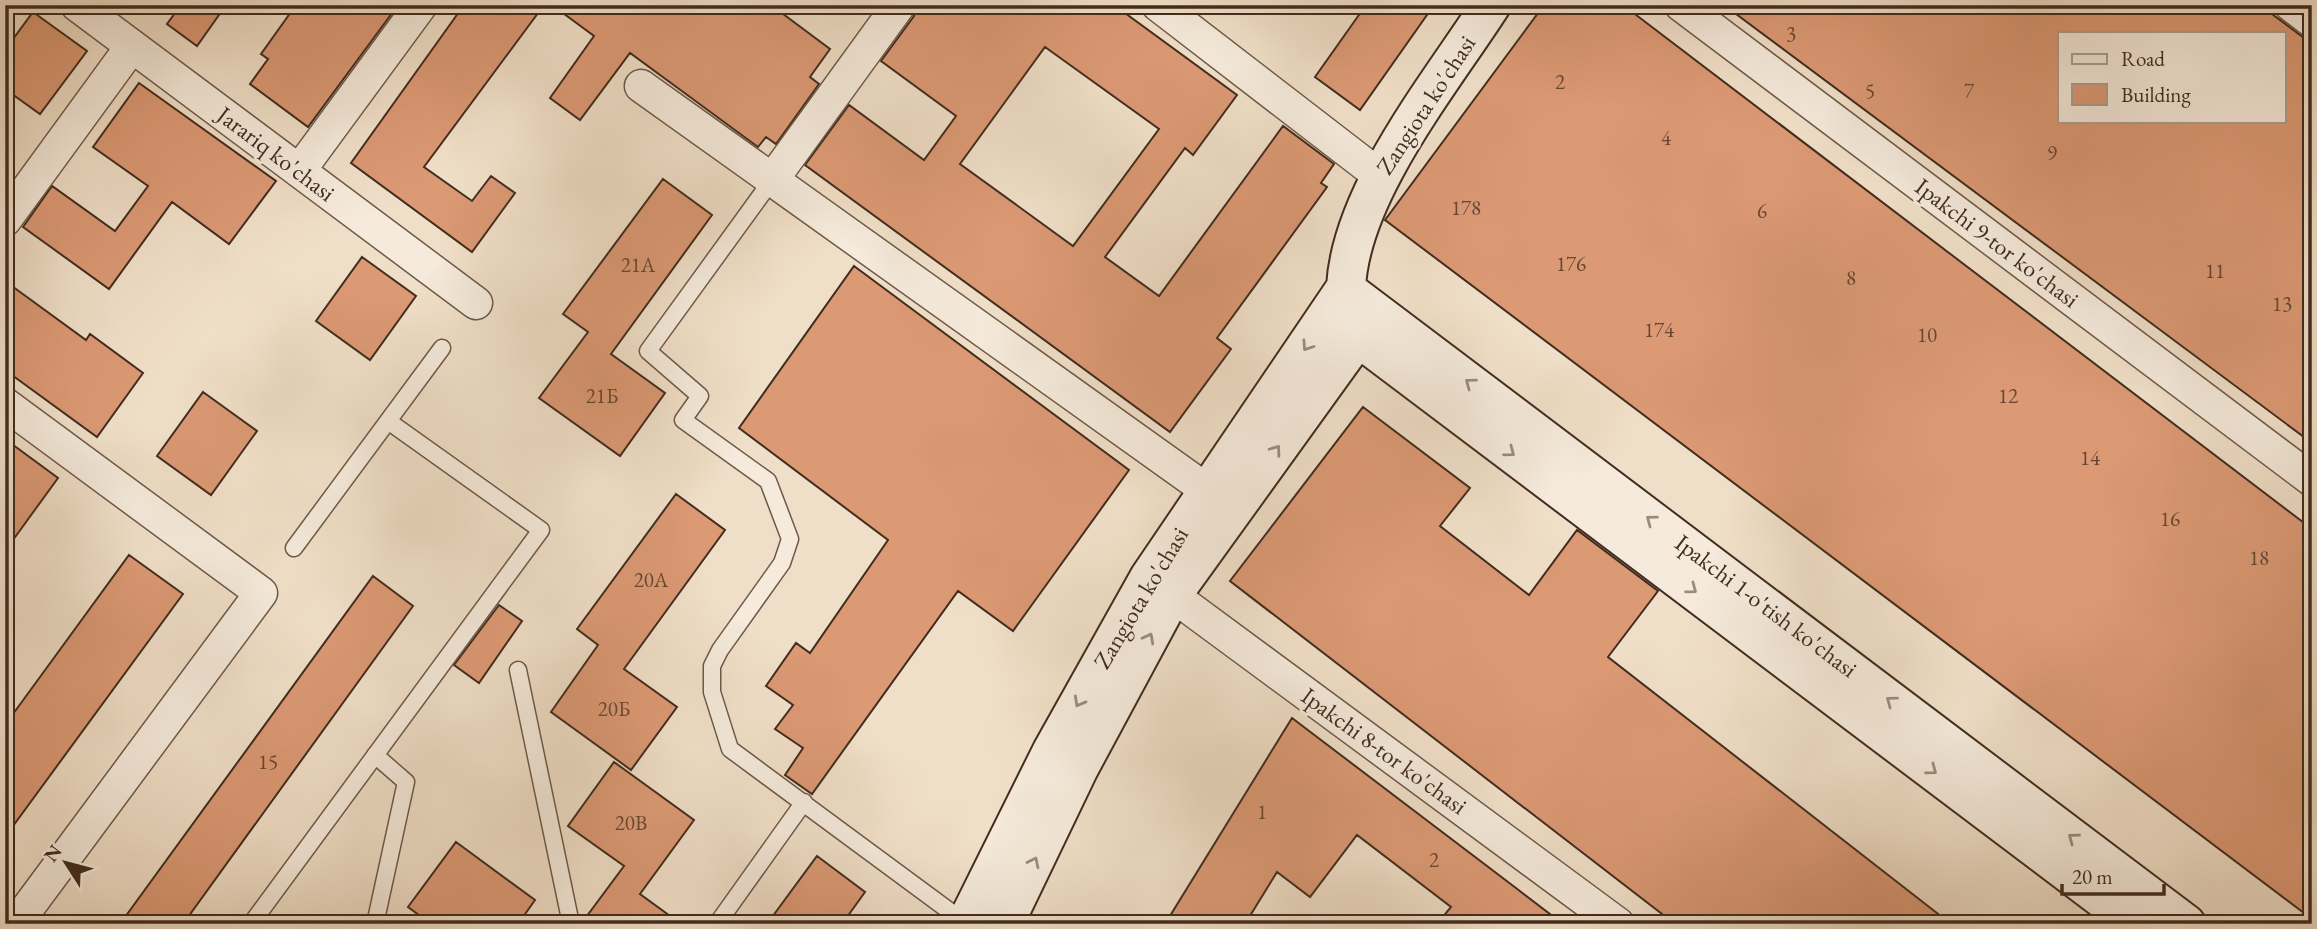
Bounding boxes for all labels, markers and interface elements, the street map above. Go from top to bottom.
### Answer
house number: 3 [1786,20,1796,47]
street label: Zangiota ko'chasi [1369,29,1482,180]
legend [2058,32,2286,122]
text: Road [2121,45,2165,72]
house number: 2 [1555,68,1565,95]
house number: 5 [1865,77,1875,104]
house number: 7 [1964,77,1975,104]
text: Building [2121,81,2191,108]
street label: Jarariq ko'chasi [210,98,342,208]
house number: 4 [1661,124,1672,151]
house number: 9 [2047,139,2057,166]
street label: Ipakchi 9-tor ko'chasi [1909,171,2086,314]
house number: 178 [1451,194,1481,221]
house number: 6 [1757,197,1767,224]
house number: 176 [1556,250,1586,277]
house number: 21А [621,251,656,278]
house number: 11 [2205,257,2225,284]
house number: 8 [1846,264,1856,291]
house number: 13 [2272,290,2292,317]
house number: 174 [1644,316,1675,343]
house number: 10 [1917,321,1937,348]
one-way arrow [1302,338,1315,351]
one-way arrow [1465,378,1477,391]
house number: 21Б [586,382,618,409]
house number: 12 [1998,382,2018,409]
one-way arrow [1502,443,1515,456]
house number: 14 [2080,444,2101,471]
one-way arrow [1268,445,1280,458]
house number: 16 [2160,505,2180,532]
one-way arrow [1646,516,1659,528]
street label: Zangiota ko'chasi [1086,521,1195,674]
street label: Ipakchi 1-o'tish ko'chasi [1669,527,1864,684]
house number: 18 [2249,544,2269,571]
house number: 20А [634,566,669,593]
one-way arrow [1684,580,1697,593]
one-way arrow [1140,633,1154,645]
street label: Ipakchi 8-tor ko'chasi [1295,680,1473,821]
house number: 20Б [598,695,630,722]
one-way arrow [1074,695,1087,707]
one-way arrow [1887,697,1899,710]
house number: 15 [258,748,278,775]
one-way arrow [1924,762,1937,774]
house number: 1 [1257,798,1267,825]
house number: 20В [615,809,647,836]
north arrow [32,828,102,898]
one-way arrow [2068,834,2081,847]
text: N [38,839,68,867]
house number: 2 [1429,846,1439,873]
scale bar [2062,852,2163,896]
one-way arrow [1025,857,1039,869]
text: 20 m [2072,863,2113,890]

